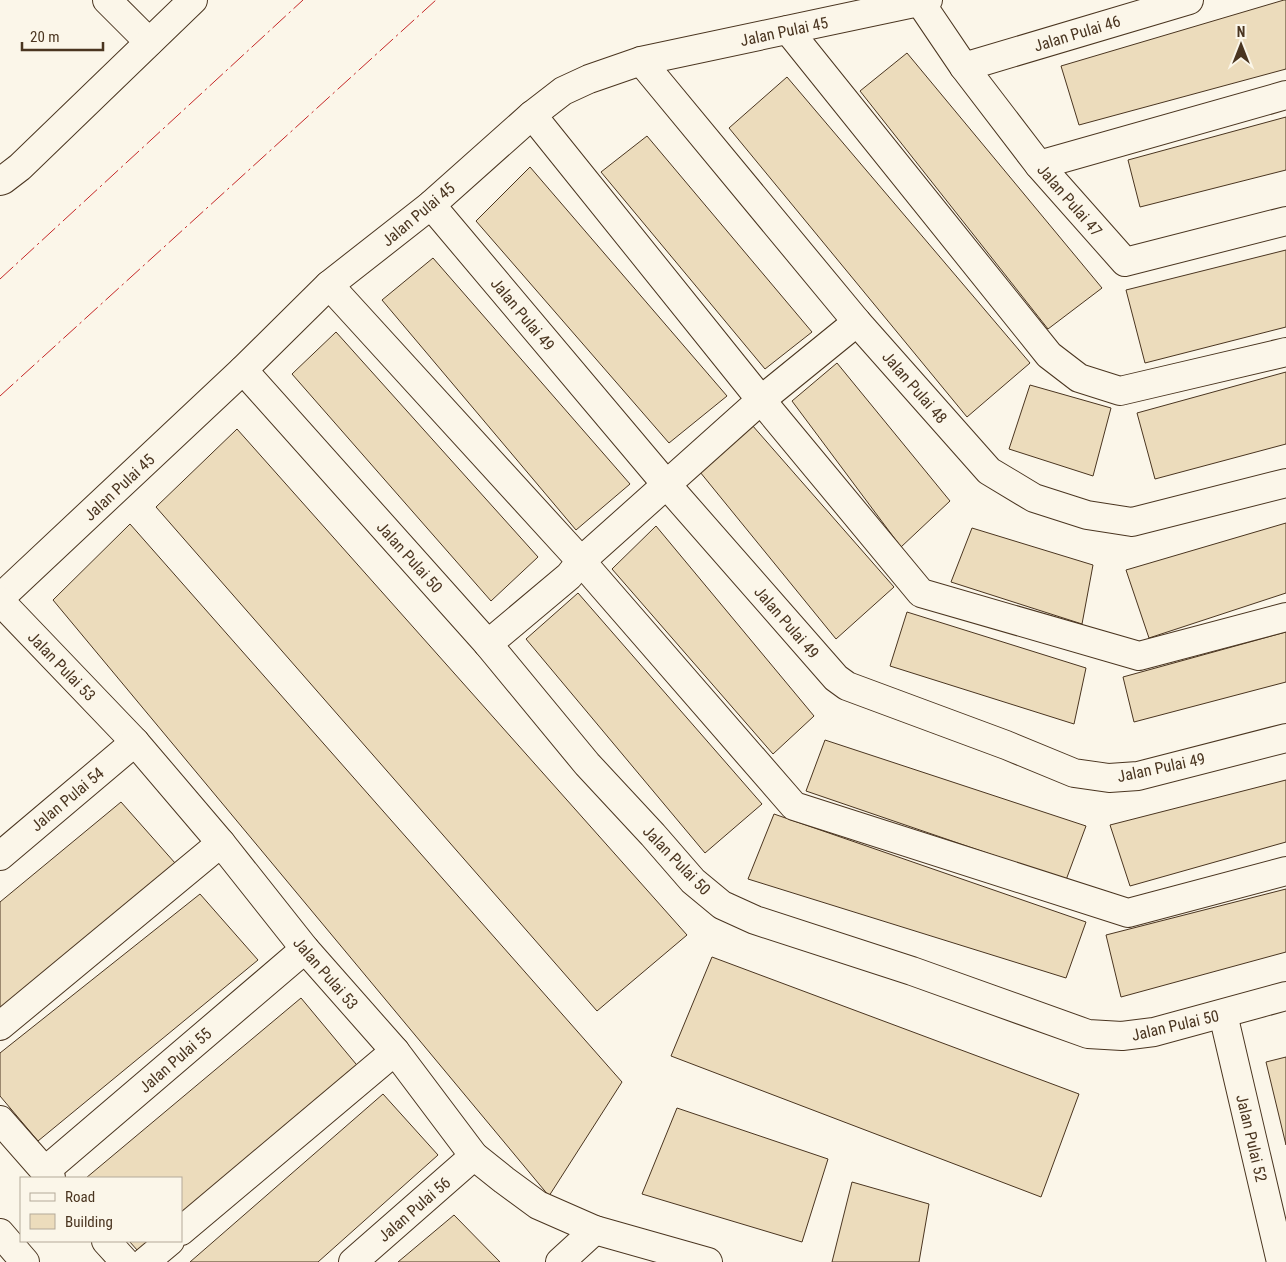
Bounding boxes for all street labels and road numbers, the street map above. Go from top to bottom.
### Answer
street label: Jalan Pulai 46 [1032,11,1123,56]
street label: Jalan Pulai 45 [738,13,830,50]
street label: Jalan Pulai 47 [1033,160,1106,240]
street label: Jalan Pulai 45 [378,178,459,250]
street label: Jalan Pulai 49 [487,274,559,355]
street label: Jalan Pulai 48 [878,347,951,427]
street label: Jalan Pulai 45 [80,450,159,525]
street label: Jalan Pulai 50 [373,518,447,597]
street label: Jalan Pulai 49 [750,582,823,662]
street label: Jalan Pulai 53 [24,628,99,705]
street label: Jalan Pulai 49 [1115,749,1207,786]
street label: Jalan Pulai 54 [27,763,108,835]
street label: Jalan Pulai 50 [639,822,714,899]
street label: Jalan Pulai 53 [289,933,362,1013]
street label: Jalan Pulai 50 [1130,1006,1221,1045]
street label: Jalan Pulai 55 [135,1024,215,1097]
street label: Jalan Pulai 52 [1232,1093,1271,1184]
street label: Jalan Pulai 56 [374,1173,454,1246]

